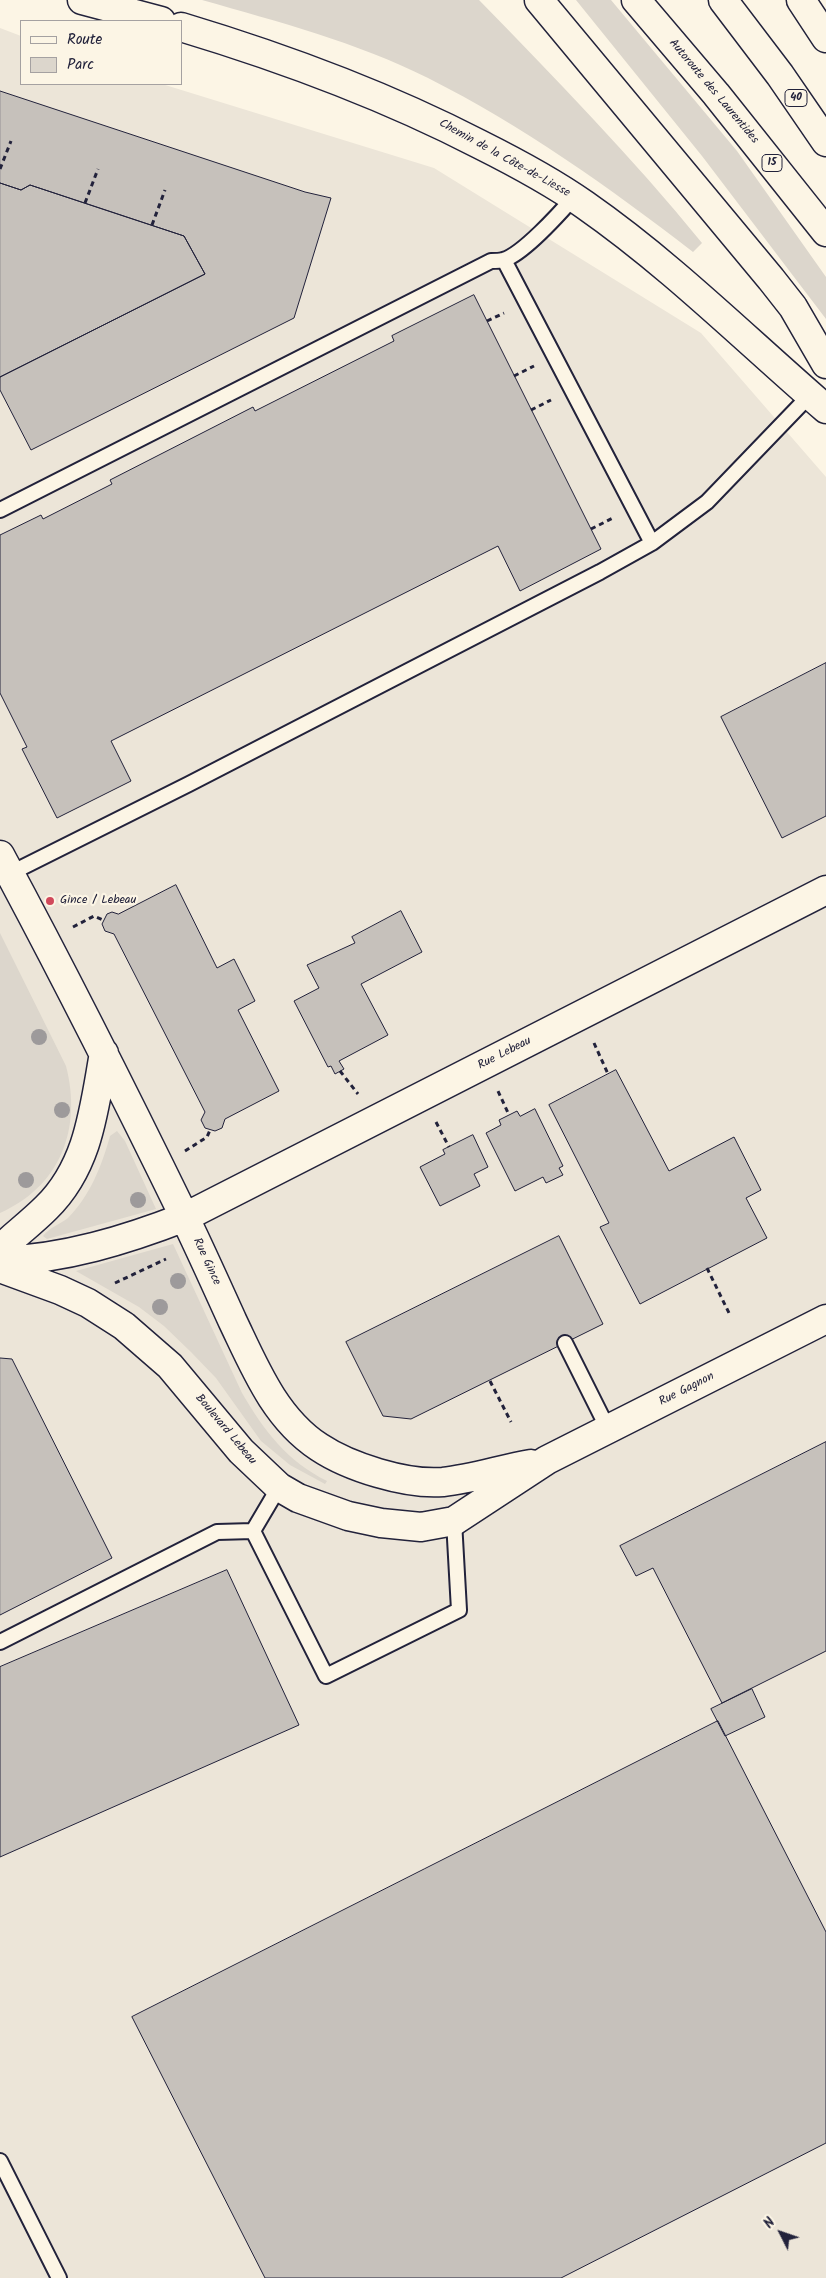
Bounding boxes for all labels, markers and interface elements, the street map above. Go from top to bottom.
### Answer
legend [20,20,182,85]
text: Route [67,28,102,52]
street label: Autoroute des Laurentides [665,37,761,147]
text: Parc [67,53,94,77]
road number: 40 [785,90,807,106]
street label: Chemin de la Côte-de-Liesse [436,117,572,201]
road number: 15 [762,154,782,172]
place label: Gince / Lebeau [60,894,136,908]
marker: Gince / Lebeau [44,895,56,907]
street label: Rue Lebeau [476,1034,534,1074]
street label: Rue Gince [189,1236,223,1288]
street label: Rue Gagnon [657,1370,717,1410]
street label: Boulevard Lebeau [191,1392,259,1468]
north arrow [756,2208,806,2258]
text: N [758,2213,781,2234]

